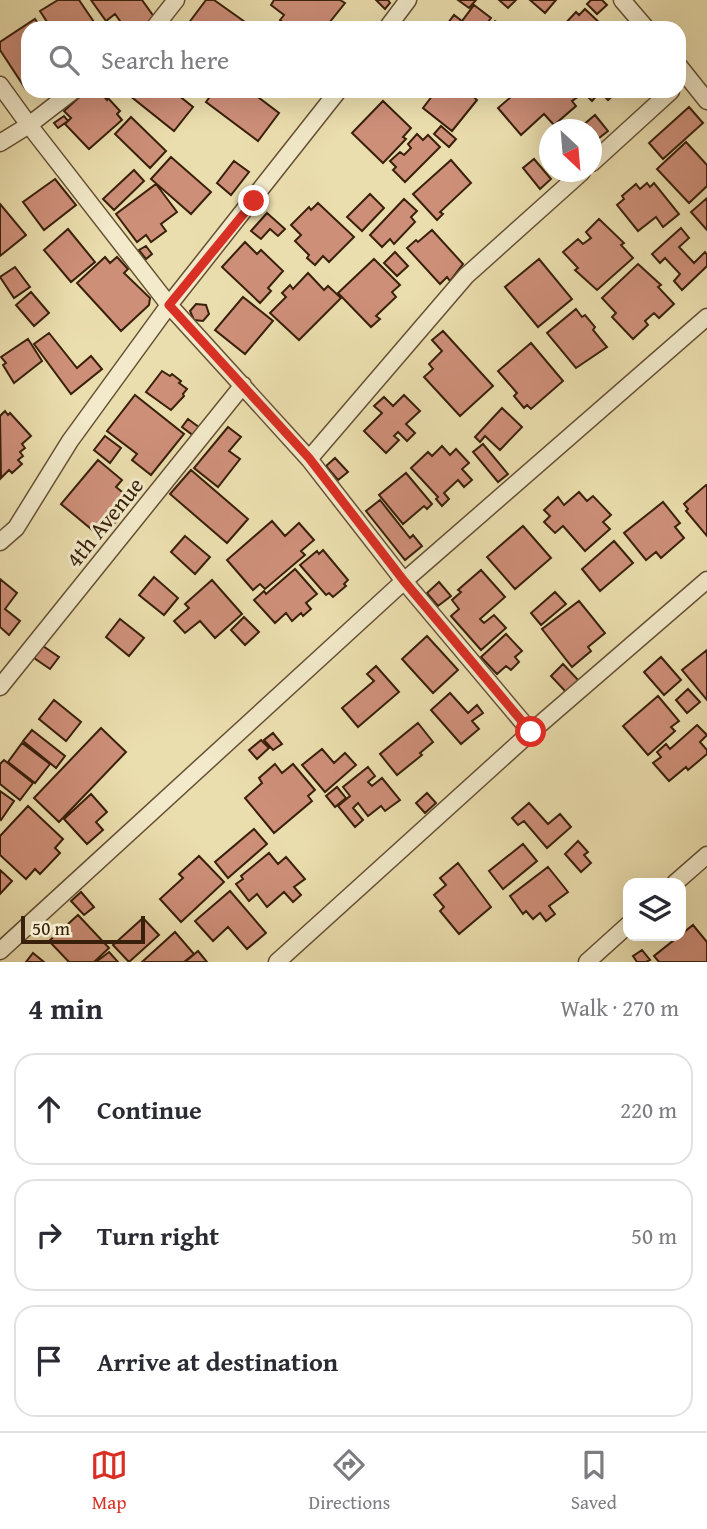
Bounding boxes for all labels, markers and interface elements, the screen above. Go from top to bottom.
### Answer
search box [21,21,686,98]
text: Search here [101,40,229,79]
icon: search [45,41,83,79]
north arrow [539,119,602,182]
route end [238,185,269,216]
street label: 4th Avenue [57,470,151,574]
route start [515,716,546,747]
map controls [623,878,686,941]
button: layers [623,878,686,941]
scale bar [21,913,145,945]
text: 50 m [32,914,70,942]
text: 4 min [28,986,103,1030]
text: Walk · 270 m [560,991,679,1024]
icon: ahead [30,1090,68,1128]
text: Continue [97,1090,202,1129]
text: 220 m [620,1093,677,1126]
icon: right [30,1216,68,1254]
text: Turn right [97,1216,219,1255]
text: 50 m [631,1219,677,1252]
icon: arrive [30,1342,68,1380]
text: Arrive at destination [97,1342,338,1381]
tab: Map [90,1446,128,1516]
tab: Directions [309,1446,390,1516]
tab: Saved [571,1446,617,1516]

